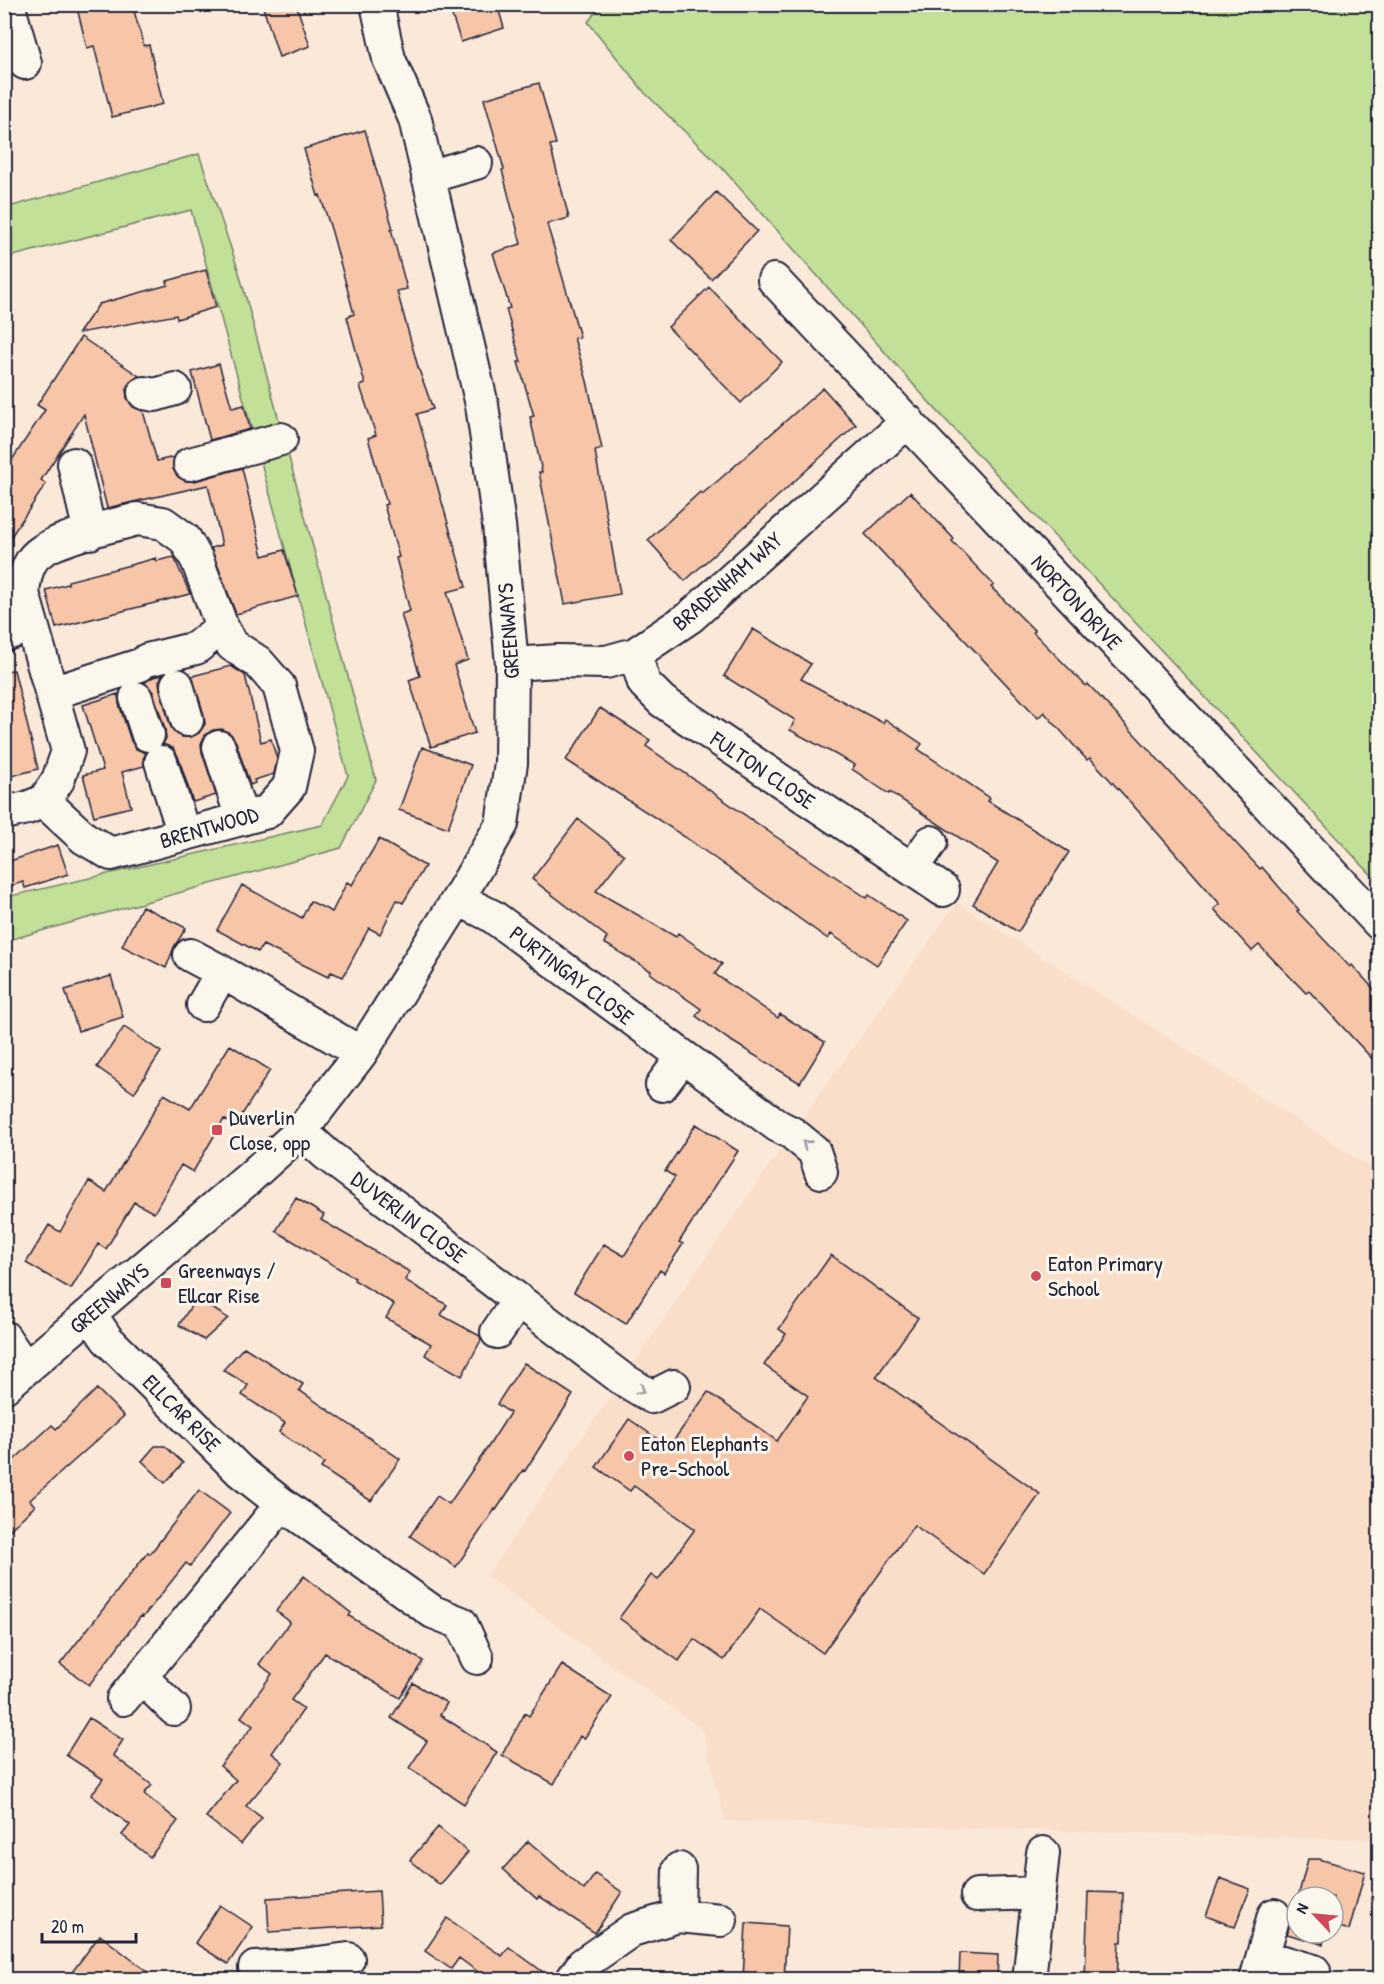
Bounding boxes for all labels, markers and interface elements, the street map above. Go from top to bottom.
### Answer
street label: BRADENHAM WAY [665,525,789,637]
street label: NORTON DRIVE [1025,548,1129,657]
street label: GREENWAYS [490,582,526,680]
street label: FULTON CLOSE [704,723,821,816]
street label: BRENTWOOD [156,798,262,855]
street label: PURTINGAY CLOSE [504,918,640,1032]
place label: Duverlin Close, opp [229,1102,311,1157]
marker: Duverlin Close, opp [210,1123,224,1137]
one-way arrow [802,1140,813,1151]
street label: DUVERLIN CLOSE [345,1164,473,1270]
place label: Eaton Primary School [1048,1248,1163,1303]
place label: Greenways / Ellcar Rise [178,1255,275,1310]
street label: GREENWAYS [63,1256,155,1340]
marker: Eaton Primary School [1029,1269,1043,1283]
marker: Greenways / Ellcar Rise [159,1276,173,1290]
street label: ELLCAR RISE [136,1367,228,1459]
one-way arrow [635,1383,645,1395]
place label: Eaton Elephants Pre-School [641,1428,768,1483]
marker: Eaton Elephants Pre-School [622,1449,636,1463]
north arrow [1285,1885,1345,1945]
text: N [1290,1899,1313,1917]
scale bar [42,1906,136,1944]
text: 20 m [51,1914,84,1939]

